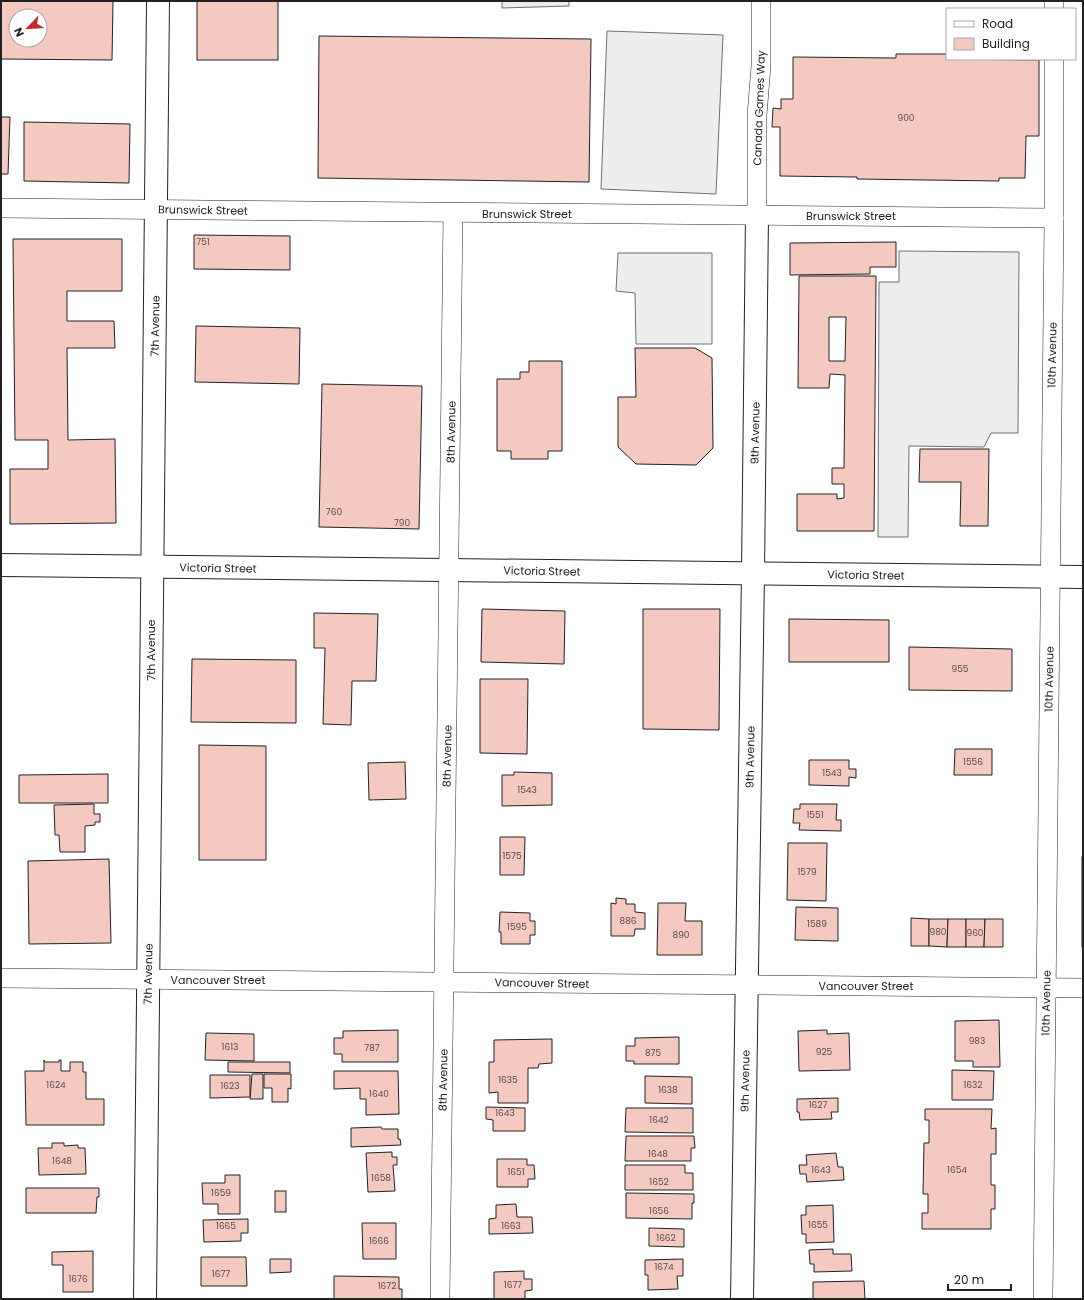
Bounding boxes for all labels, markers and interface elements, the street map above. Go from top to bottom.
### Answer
north arrow [8,8,48,48]
legend [946,8,1076,60]
text: Road [982,15,1013,32]
text: N [10,25,28,39]
text: Building [982,35,1030,52]
street label: Canada Games Way [749,49,769,166]
house number: 900 [898,112,915,124]
street label: Brunswick Street [158,201,248,219]
street label: Brunswick Street [482,206,572,222]
street label: Brunswick Street [806,208,896,224]
house number: 751 [196,236,210,248]
street label: 7th Avenue [146,295,164,357]
street label: 10th Avenue [1043,322,1061,388]
street label: 8th Avenue [442,401,460,463]
street label: 9th Avenue [746,402,764,464]
house number: 760 [326,506,342,518]
house number: 790 [394,517,410,529]
street label: Victoria Street [179,559,257,577]
street label: Victoria Street [503,562,581,580]
street label: Victoria Street [827,566,905,584]
street label: 7th Avenue [143,619,159,681]
street label: 10th Avenue [1040,646,1058,712]
house number: 955 [952,663,969,675]
street label: 8th Avenue [438,725,456,787]
street label: 9th Avenue [741,726,759,788]
house number: 1556 [963,756,983,768]
house number: 1543 [822,767,842,779]
house number: 1543 [517,784,537,796]
house number: 1551 [806,809,824,821]
house number: 1575 [502,850,522,862]
house number: 1579 [797,866,817,878]
house number: 886 [619,915,637,927]
house number: 1589 [807,918,827,930]
house number: 1595 [507,921,527,933]
house number: 980 [929,926,947,938]
house number: 960 [966,927,984,939]
house number: 890 [672,929,690,941]
street label: 7th Avenue [139,943,157,1005]
street label: 10th Avenue [1037,970,1055,1036]
street label: Vancouver Street [171,972,265,988]
street label: Vancouver Street [494,974,590,992]
street label: Vancouver Street [819,978,913,994]
house number: 983 [969,1035,985,1047]
house number: 1613 [222,1041,238,1053]
house number: 787 [364,1042,380,1054]
house number: 925 [816,1046,833,1058]
house number: 875 [645,1047,661,1059]
street label: 8th Avenue [434,1049,452,1111]
street label: 9th Avenue [736,1050,754,1112]
house number: 1635 [498,1074,518,1086]
house number: 1624 [46,1079,66,1091]
house number: 1632 [963,1079,983,1091]
house number: 1623 [220,1080,240,1092]
house number: 1638 [658,1084,678,1096]
house number: 1640 [369,1088,389,1100]
house number: 1627 [809,1099,827,1111]
house number: 1643 [495,1107,515,1119]
house number: 1642 [649,1114,669,1126]
house number: 1648 [648,1148,668,1160]
house number: 1648 [52,1155,72,1167]
house number: 1643 [811,1164,831,1176]
house number: 1654 [947,1164,967,1176]
house number: 1651 [507,1166,525,1178]
house number: 1658 [371,1172,391,1184]
house number: 1652 [649,1176,669,1188]
house number: 1659 [211,1187,231,1199]
house number: 1656 [649,1205,669,1217]
house number: 1655 [808,1219,828,1231]
house number: 1665 [216,1220,236,1232]
house number: 1663 [501,1220,521,1232]
house number: 1662 [656,1232,676,1244]
house number: 1666 [369,1235,389,1247]
house number: 1674 [654,1261,674,1273]
scale bar [948,1266,1011,1292]
house number: 1677 [212,1268,230,1280]
text: 20 m [954,1271,984,1288]
house number: 1676 [68,1273,88,1285]
house number: 1677 [504,1279,522,1291]
house number: 1672 [378,1280,396,1292]

